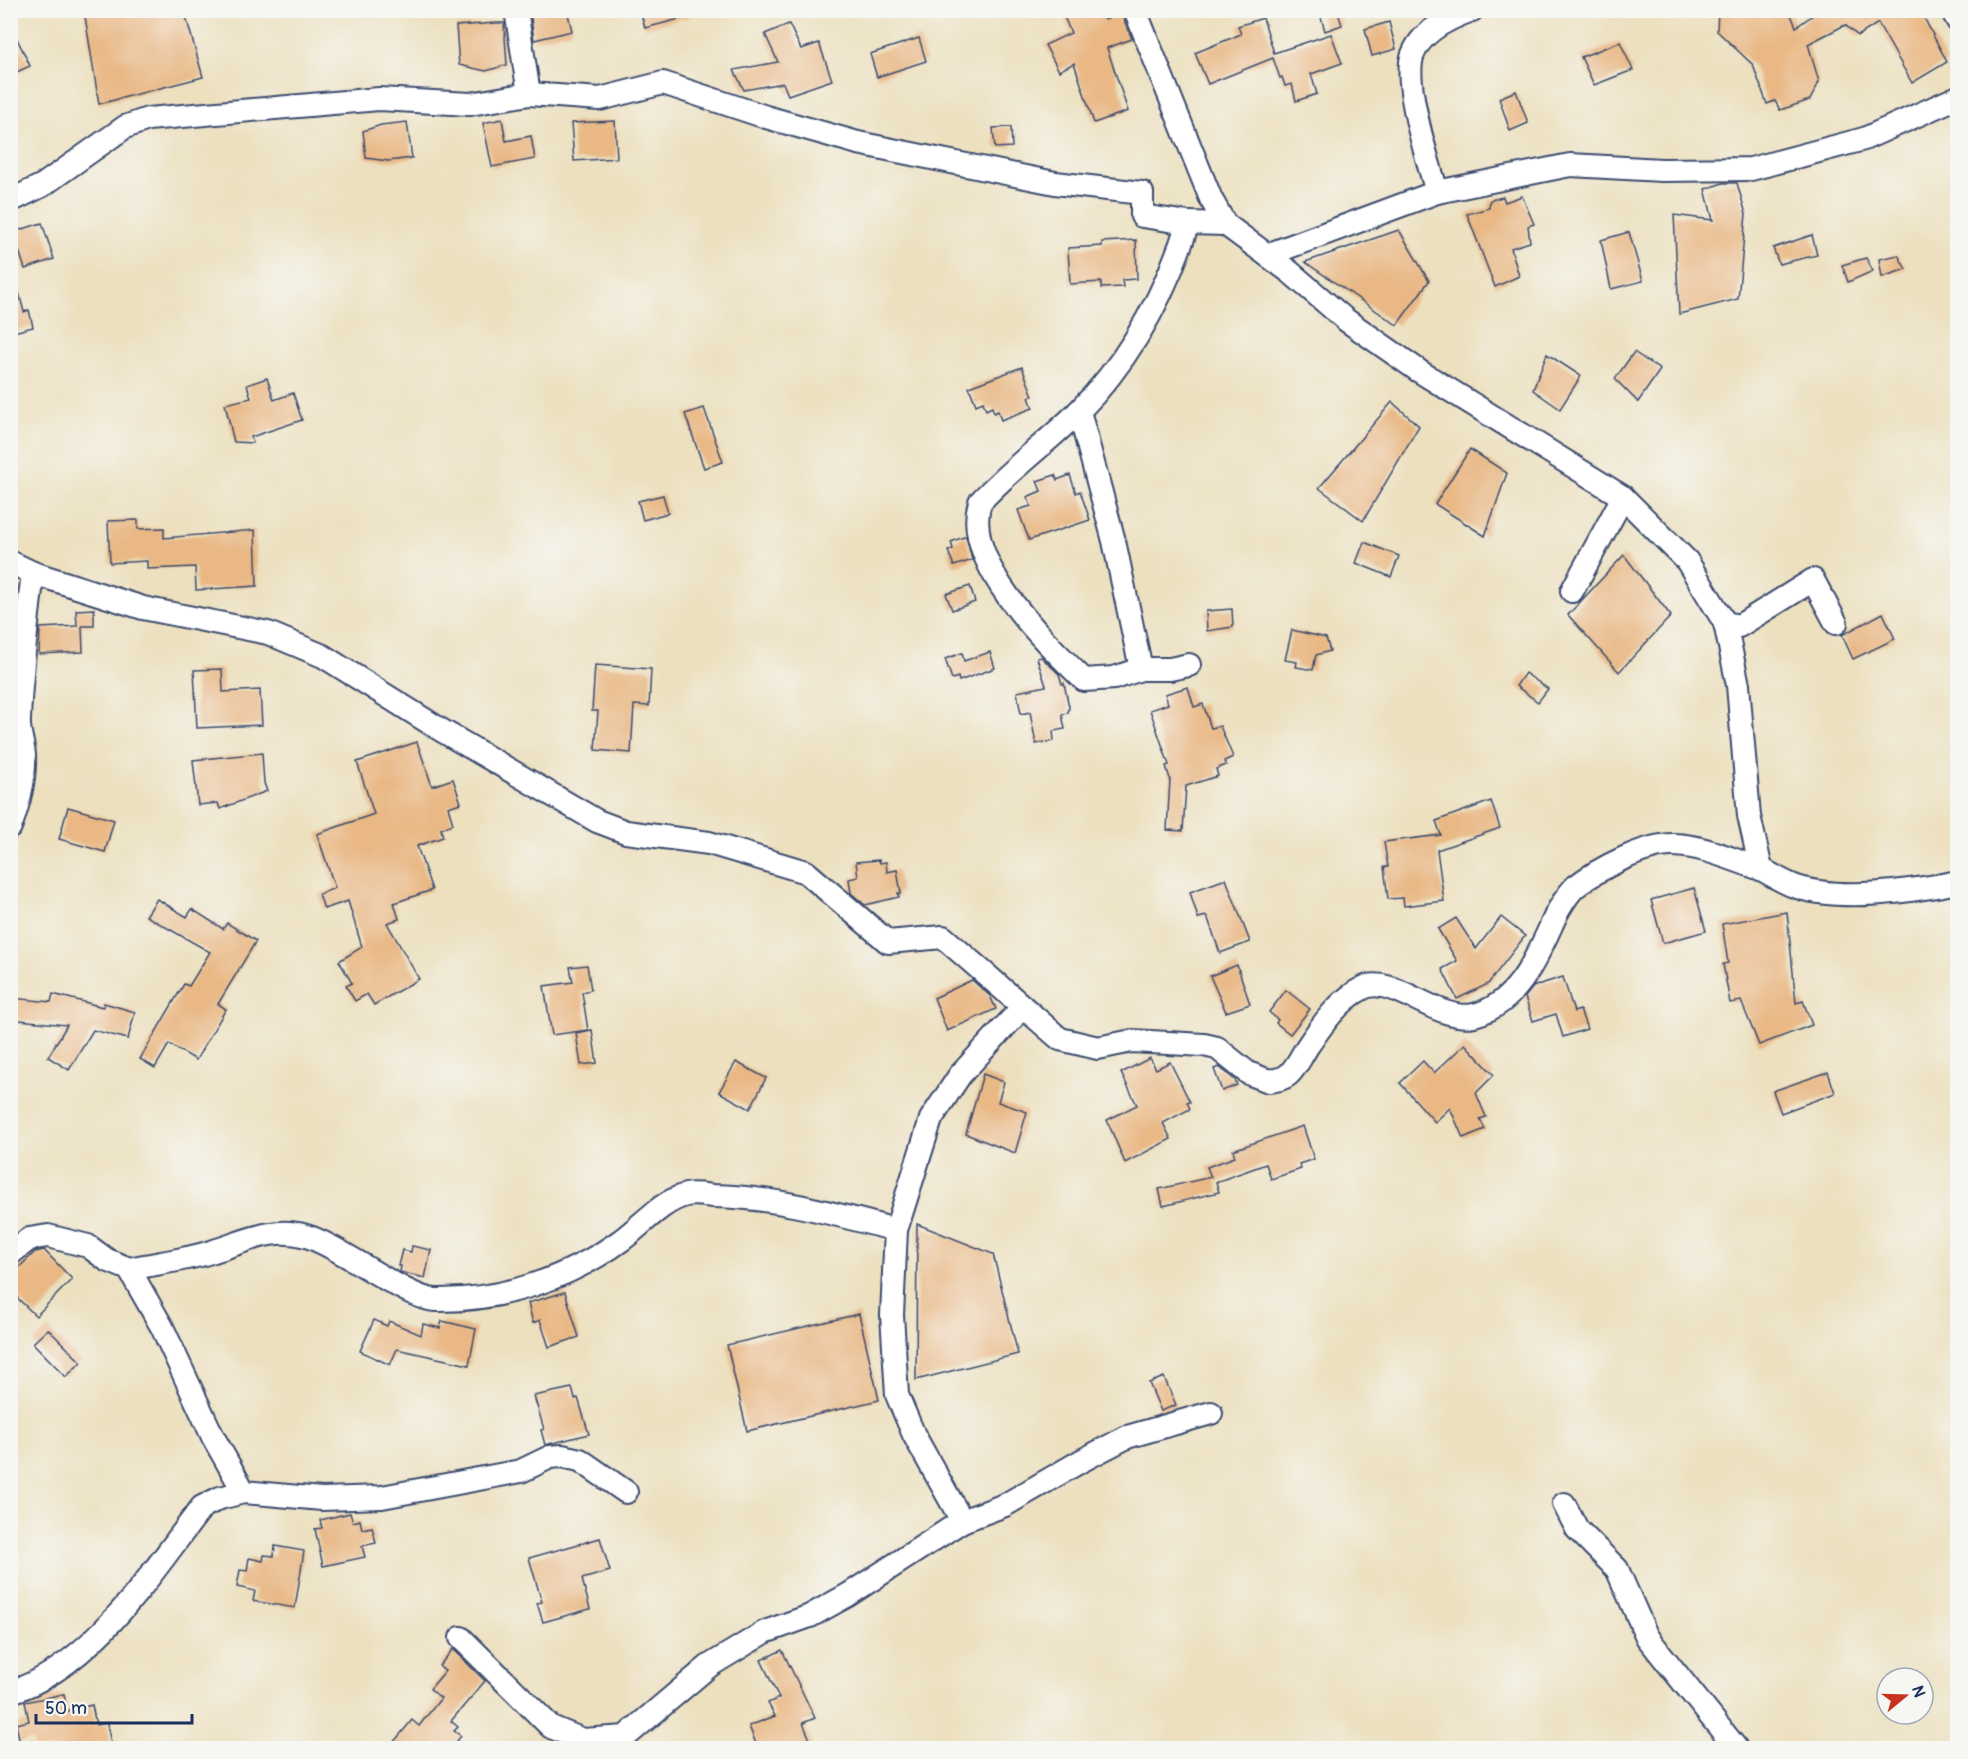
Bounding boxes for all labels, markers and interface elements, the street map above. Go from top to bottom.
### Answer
north arrow [1875,1666,1935,1726]
text: N [1907,1683,1930,1700]
scale bar [36,1687,192,1725]
text: 50 m [45,1697,87,1720]

